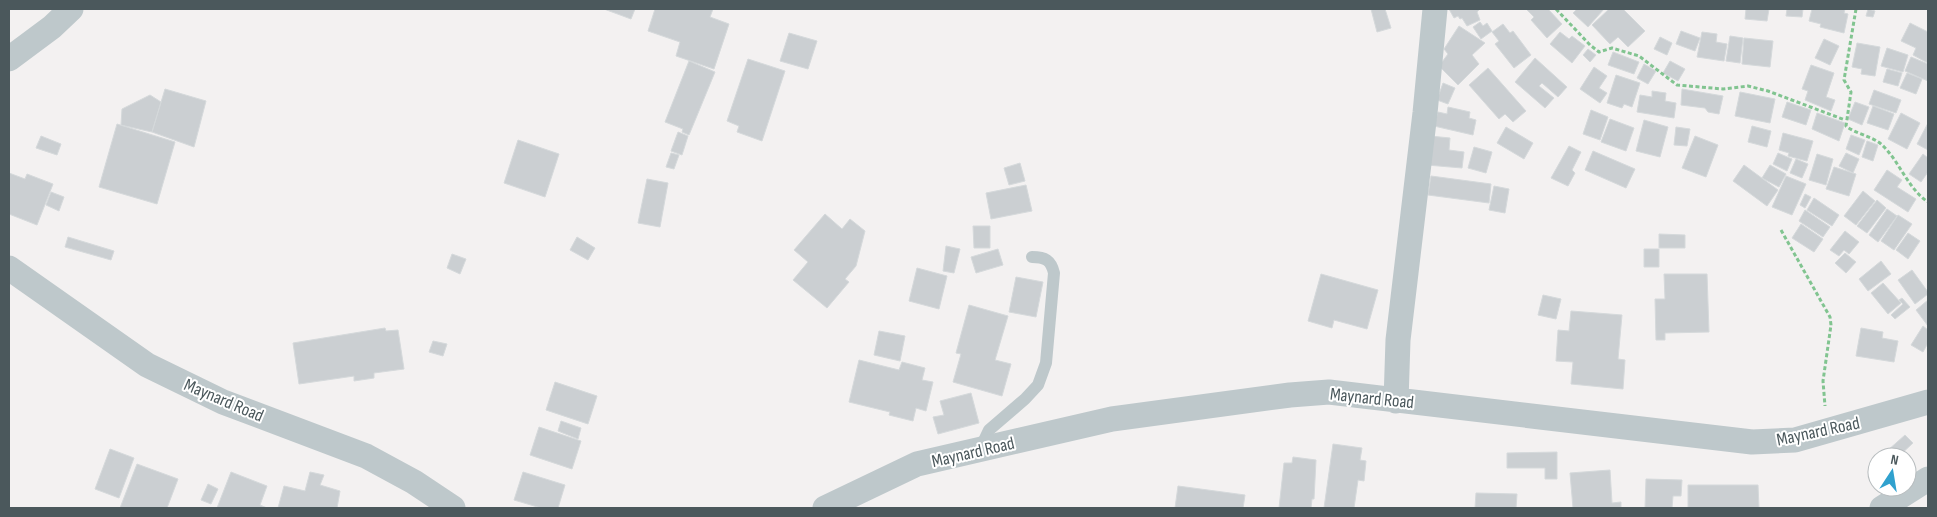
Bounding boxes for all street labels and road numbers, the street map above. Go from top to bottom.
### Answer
street label: Maynard Road [181,374,267,427]
street label: Maynard Road [1329,384,1415,413]
street label: Maynard Road [1775,412,1862,451]
street label: Maynard Road [930,433,1017,472]

